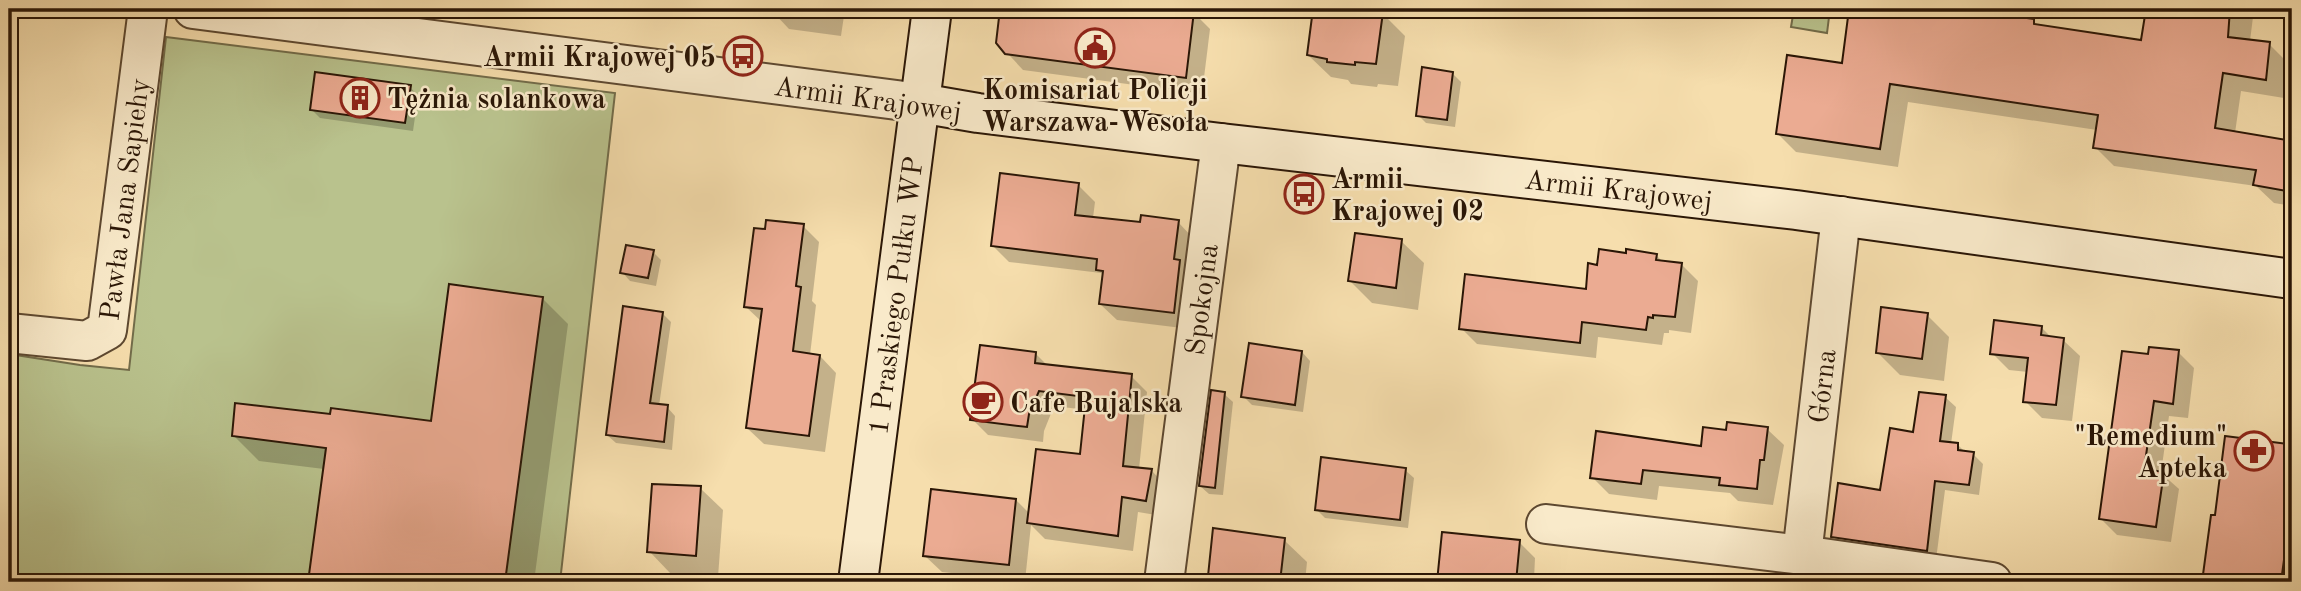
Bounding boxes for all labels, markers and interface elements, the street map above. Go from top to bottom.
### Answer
public building icon: Komisariat Policji Warszawa-Wesoła [1074,27,1116,69]
bus stop icon: Armii Krajowej 05 [722,35,764,77]
place label: Armii Krajowej 05 [483,45,716,73]
street label: Armii Krajowej [772,74,963,128]
street label: Pawła Jana Sapiehy [97,77,156,323]
building icon: Tężnia solankowa [339,77,381,119]
place label: Komisariat Policji Warszawa-Wesoła [981,78,1209,138]
place label: Tężnia solankowa [387,87,606,115]
street label: 1 Praskiego Pułku WP [866,155,930,437]
place label: Armii Krajowej 02 [1331,167,1484,227]
street label: Armii Krajowej [1523,167,1714,217]
bus stop icon: Armii Krajowej 02 [1283,173,1325,215]
street label: Spokojna [1183,242,1225,357]
street label: Górna [1806,348,1843,425]
cafe icon: Cafe Bujalska [962,381,1004,423]
place label: Cafe Bujalska [1010,391,1183,419]
place label: "Remedium" Apteka [2075,424,2227,484]
pharmacy icon: "Remedium" Apteka [2233,430,2275,472]

